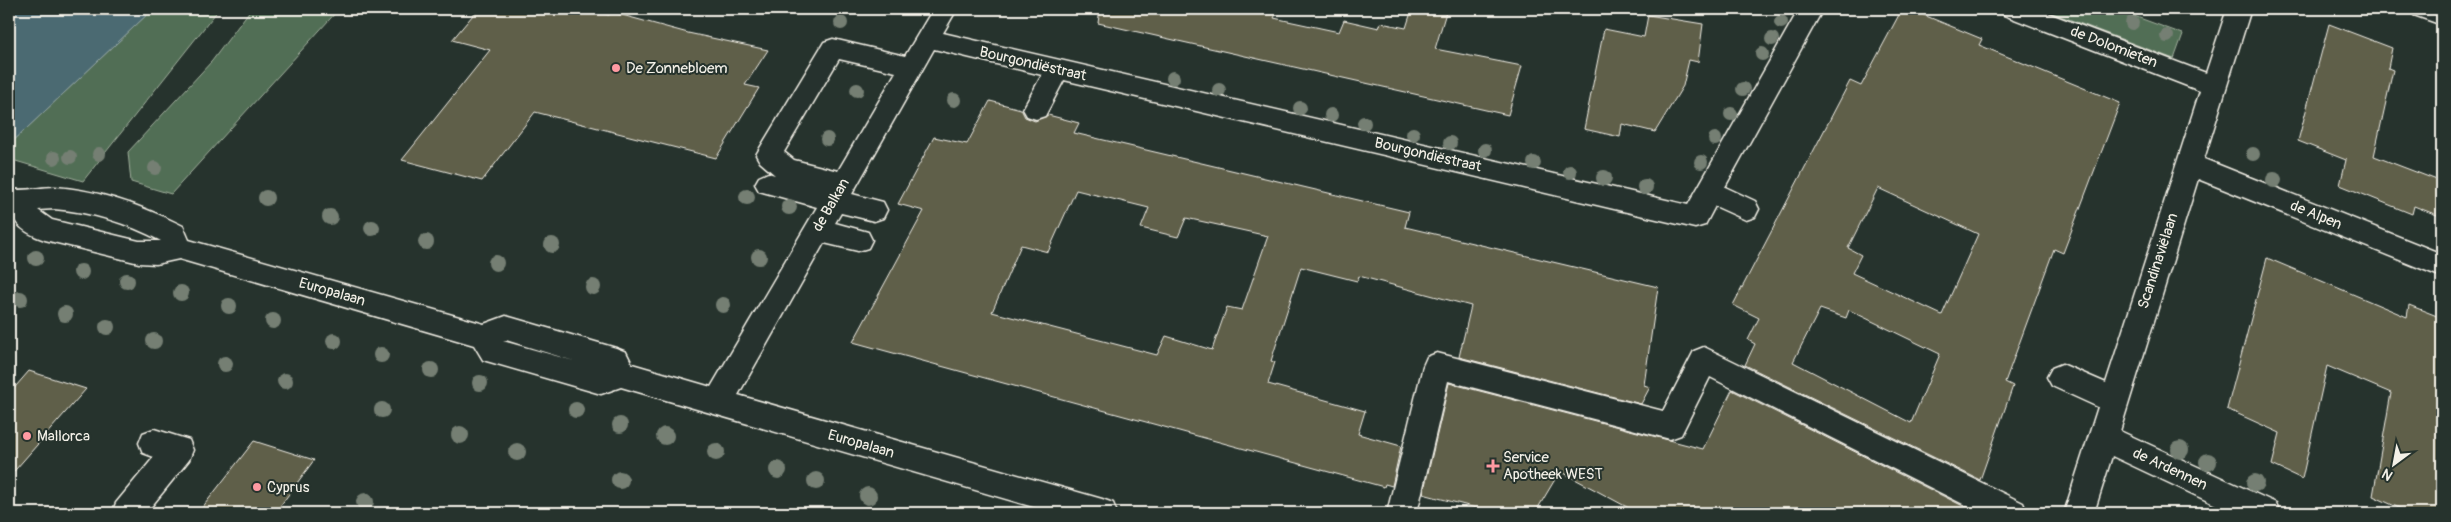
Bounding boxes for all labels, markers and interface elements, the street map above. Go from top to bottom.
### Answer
street label: de Dolomieten [2068,22,2160,72]
street label: Bourgondiëstraat [978,42,1089,86]
place label: De Zonnebloem [626,59,728,78]
marker: De Zonnebloem [610,62,622,74]
street label: Bourgondiëstraat [1373,133,1484,177]
street label: de Balkan [808,175,854,235]
street label: de Alpen [2287,196,2345,234]
street label: Scandinaviëlaan [2134,211,2182,311]
street label: Europalaan [297,273,367,311]
street label: Europalaan [826,425,896,463]
place label: Mallorca [37,427,90,446]
marker: Mallorca [21,430,33,442]
north arrow [2368,440,2418,490]
street label: de Ardennen [2130,443,2210,495]
place label: Service Apotheek WEST [1503,448,1603,484]
marker: Service Apotheek WEST [1487,460,1499,472]
text: N [2379,465,2396,484]
place label: Cyprus [267,478,310,497]
marker: Cyprus [251,481,263,493]

